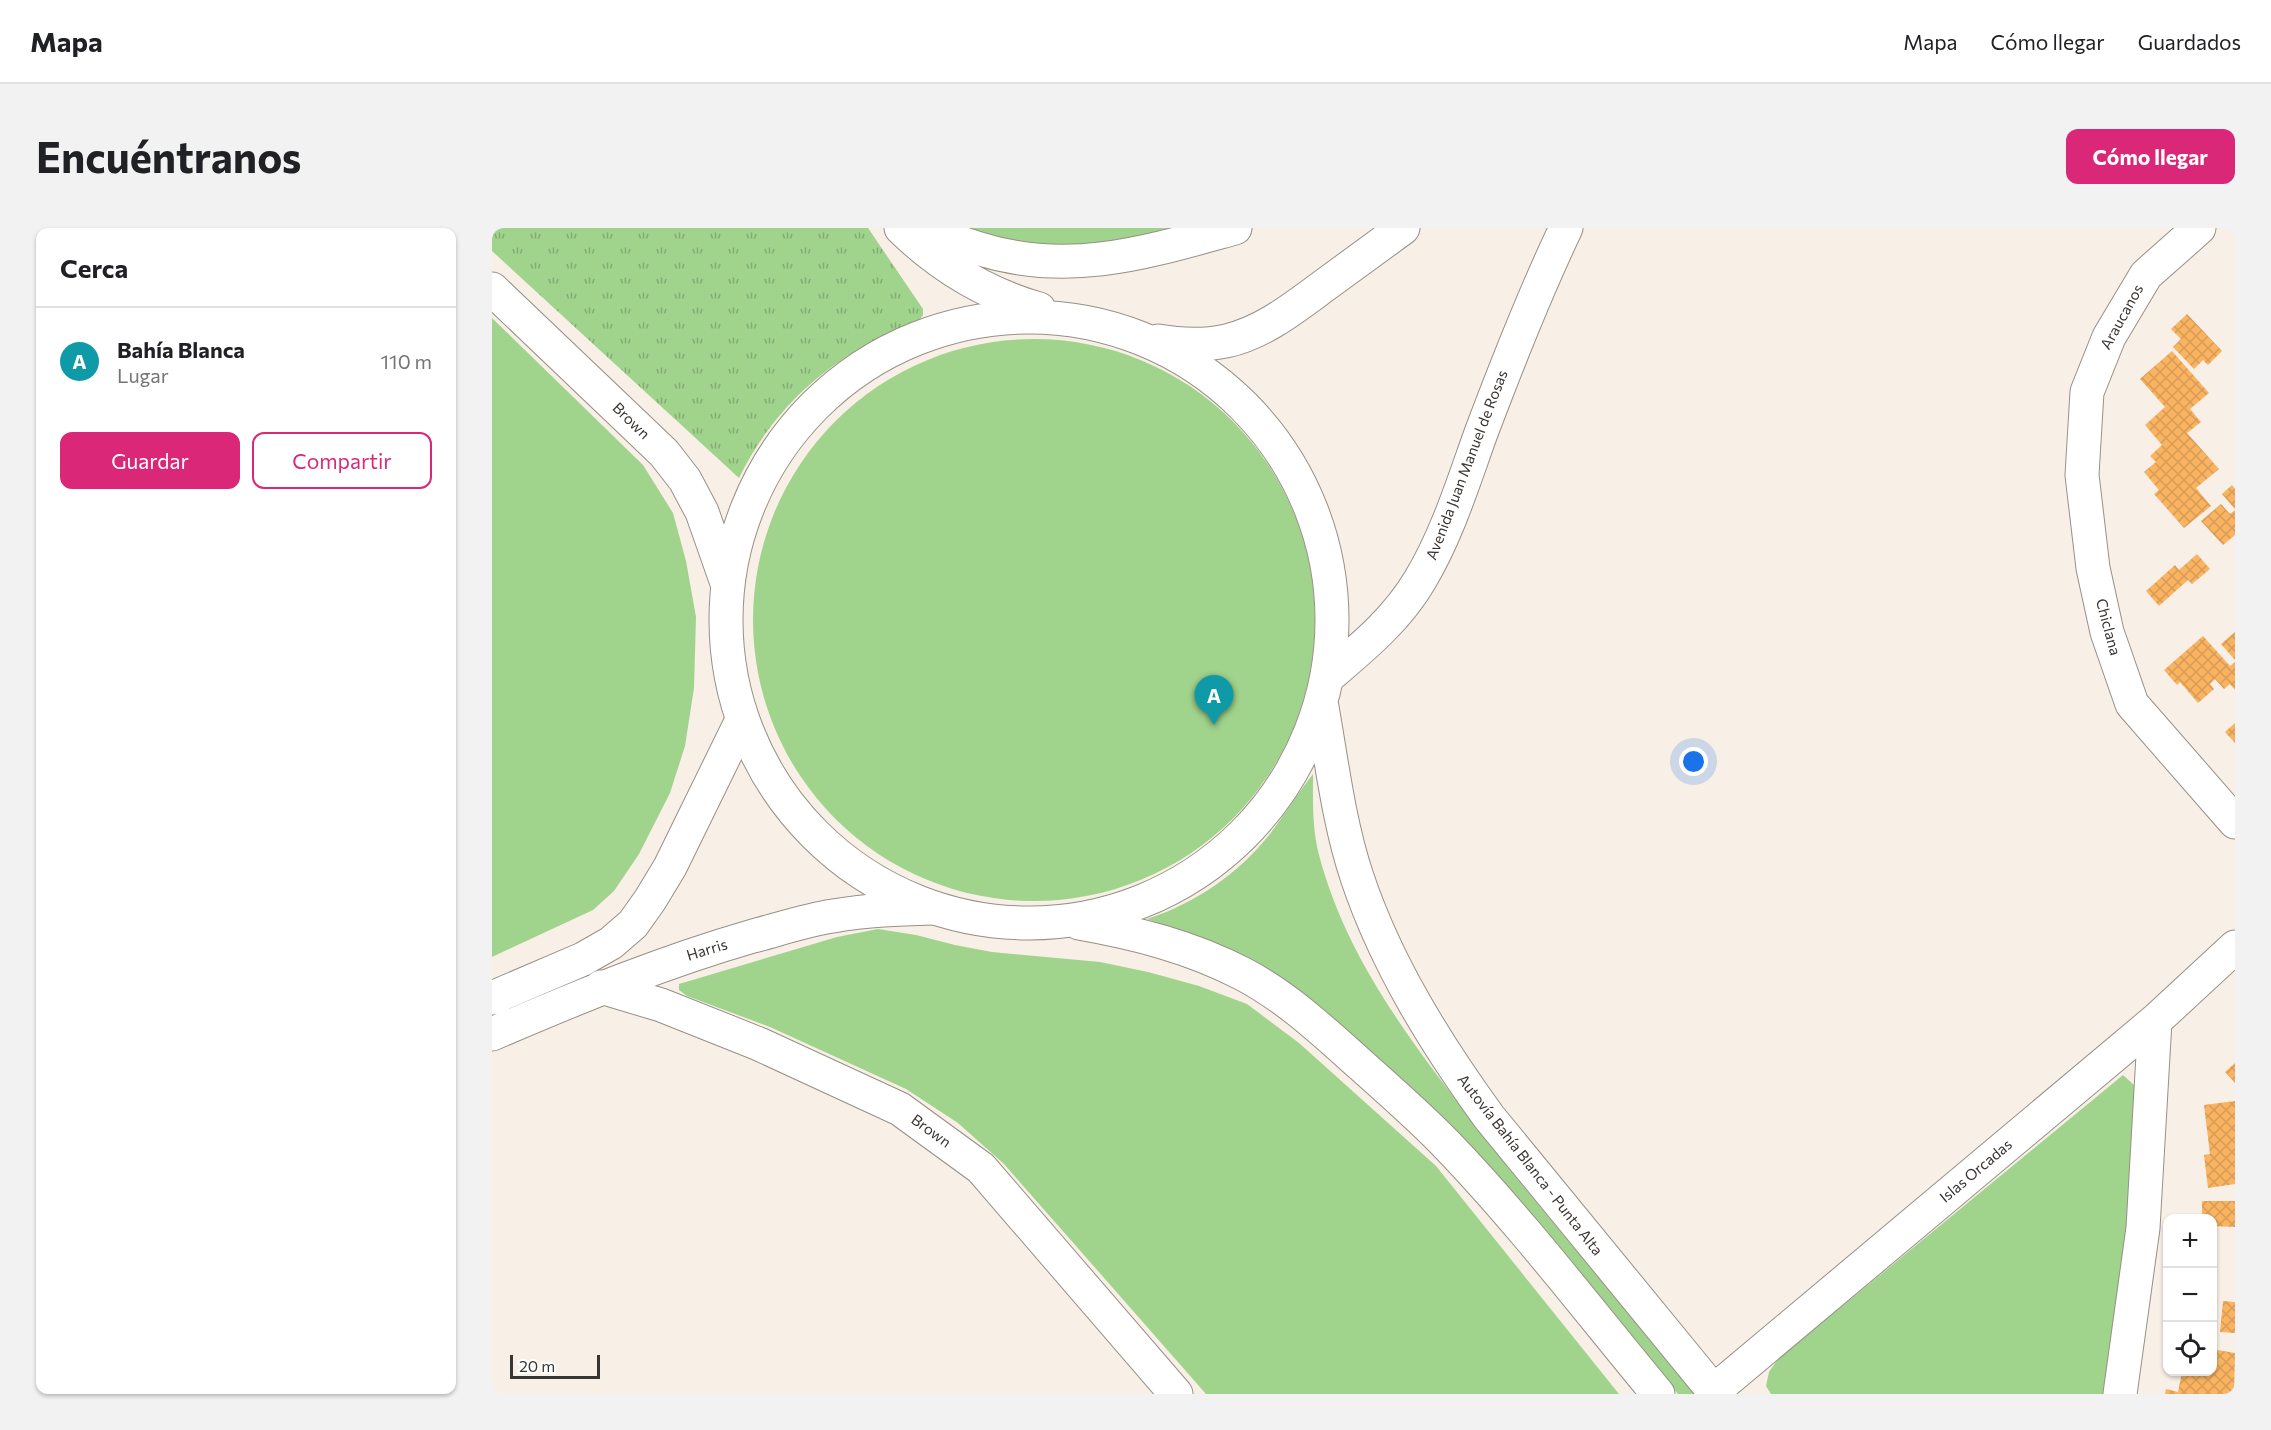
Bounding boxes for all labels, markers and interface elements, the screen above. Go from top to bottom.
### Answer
text: Mapa [30,24,103,58]
text: Mapa [1903,29,1958,54]
text: Cómo llegar [1991,29,2105,54]
text: Guardados [2138,29,2241,54]
button: Cómo llegar [2066,129,2235,184]
text: Encuéntranos [36,130,301,182]
text: Cerca [60,252,128,283]
street label: Araucanos [2096,281,2147,352]
text: Bahía Blanca [117,336,245,363]
text: A [72,349,87,373]
text: 110 m [381,349,432,373]
text: Lugar [117,363,169,387]
street label: Avenida Juan Manuel de Rosas [1421,367,1511,562]
street label: Brown [609,398,654,442]
button: Guardar [60,432,240,489]
button: Compartir [252,432,432,489]
street label: Chiclana [2093,596,2125,657]
pin: A [1194,676,1234,725]
your location [1679,747,1708,776]
street label: Harris [684,934,729,964]
street label: Autovía Bahía Blanca - Punta Alta [1454,1070,1607,1259]
street label: Brown [908,1110,955,1151]
street label: Islas Orcadas [1936,1135,2015,1206]
map controls [2163,1214,2217,1376]
button: + [2163,1214,2217,1268]
button: − [2163,1268,2217,1322]
button: locate [2163,1322,2217,1376]
scale bar [510,1352,600,1380]
text: 20 m [519,1356,555,1375]

